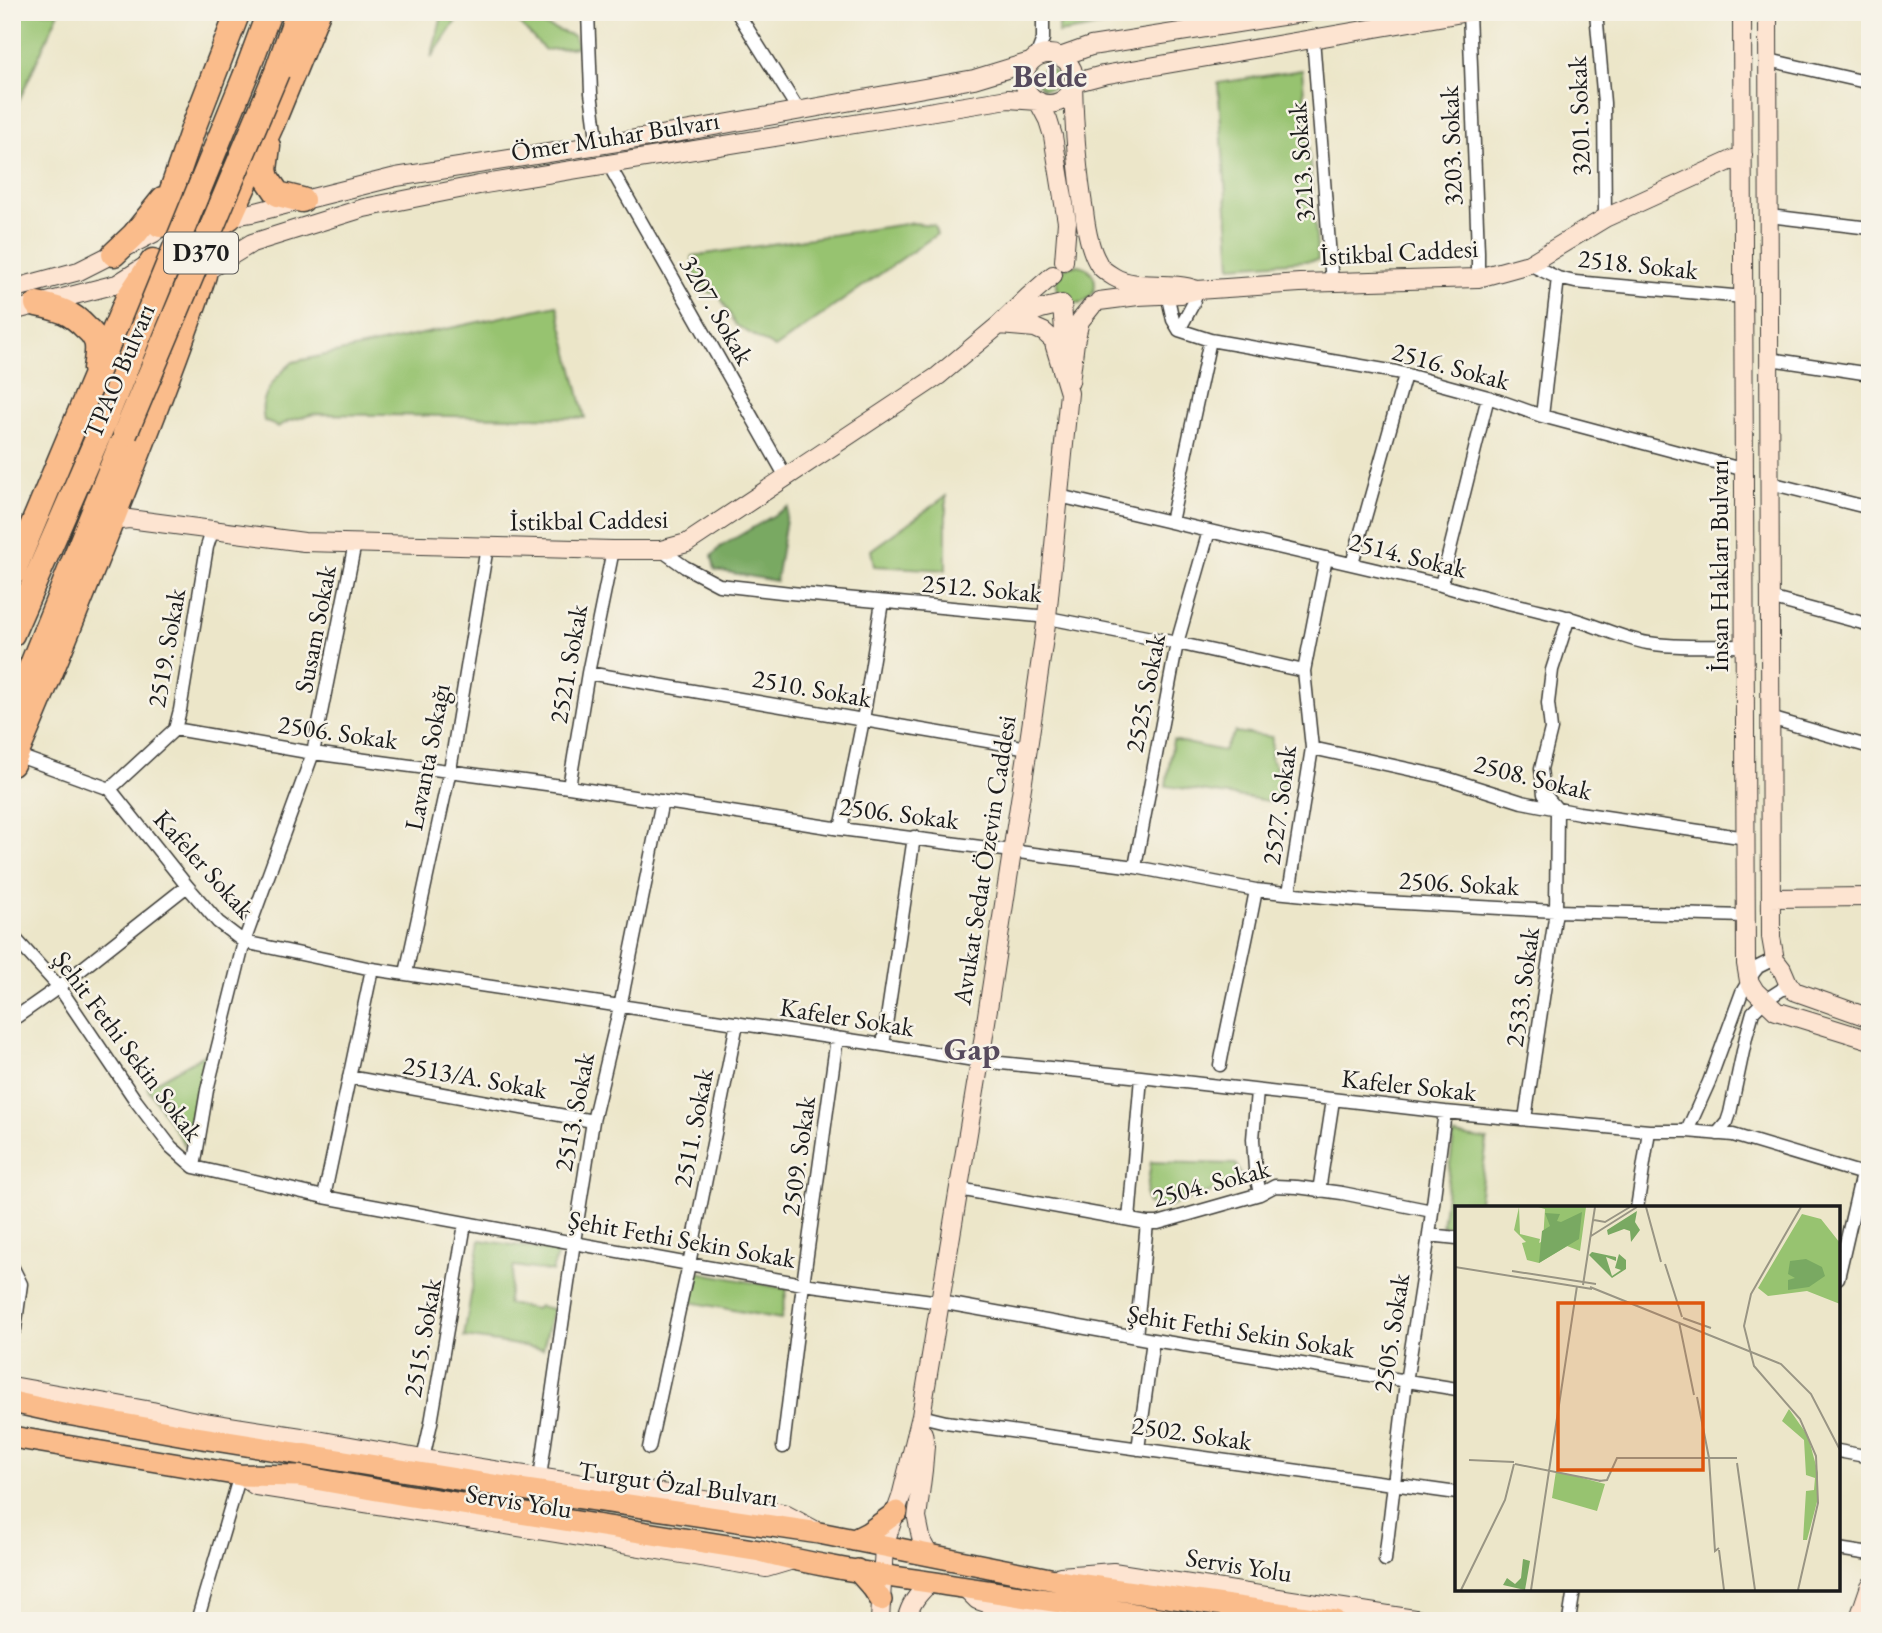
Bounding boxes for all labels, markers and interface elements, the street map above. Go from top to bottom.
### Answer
district label: Belde [1013,54,1087,97]
street label: 3201. Sokak [1560,54,1598,177]
street label: 3203. Sokak [1432,84,1470,207]
street label: 3213. Sokak [1280,100,1322,223]
street label: Ömer Muhar Bulvarı [508,103,722,169]
street label: İstikbal Caddesi [1319,231,1479,273]
road number: D370 [164,232,238,274]
street label: 2518. Sokak [1576,241,1700,287]
street label: 3207. Sokak [672,249,762,371]
street label: TPAO Bulvarı [75,298,163,444]
street label: 2516. Sokak [1388,334,1514,398]
street label: İnsan Hakları Bulvarı [1702,460,1736,672]
street label: İstikbal Caddesi [509,502,669,538]
street label: 2514. Sokak [1345,524,1471,586]
street label: Susam Sokak [286,561,344,696]
street label: 2512. Sokak [921,566,1044,610]
street label: 2519. Sokak [139,585,193,710]
street label: 2521. Sokak [541,601,595,726]
street label: 2525. Sokak [1117,630,1173,755]
street label: 2510. Sokak [750,661,875,715]
street label: Lavanta Sokağı [396,681,458,833]
street label: 2506. Sokak [276,707,401,757]
street label: Avukat Sedat Özevin Caddesi [944,713,1024,1008]
street label: 2527. Sokak [1254,742,1304,867]
street label: 2508. Sokak [1470,746,1596,808]
street label: 2506. Sokak [837,789,962,837]
street label: Kafeler Sokak [146,802,262,926]
street label: 2506. Sokak [1398,863,1521,903]
street label: 2533. Sokak [1497,924,1547,1049]
street label: Şehit Fethi Sekin Sokak [45,944,211,1149]
street label: Kafeler Sokak [777,990,917,1045]
district label: Gap [944,1027,1000,1070]
street label: 2513/A. Sokak [400,1048,551,1107]
street label: 2513. Sokak [546,1049,602,1174]
street label: Kafeler Sokak [1340,1061,1479,1109]
street label: 2511. Sokak [665,1065,721,1190]
street label: 2509. Sokak [773,1093,823,1218]
street label: 2504. Sokak [1148,1151,1274,1215]
street label: Şehit Fethi Sekin Sokak [566,1202,799,1276]
inset map [1455,1206,1840,1591]
street label: 2505. Sokak [1365,1270,1417,1395]
street label: 2515. Sokak [395,1275,449,1400]
street label: Şehit Fethi Sekin Sokak [1125,1296,1358,1366]
street label: 2502. Sokak [1130,1408,1255,1458]
street label: Turgut Özal Bulvarı [576,1453,780,1515]
street label: Servis Yolu [463,1476,575,1526]
street label: Servis Yolu [1183,1540,1295,1590]

